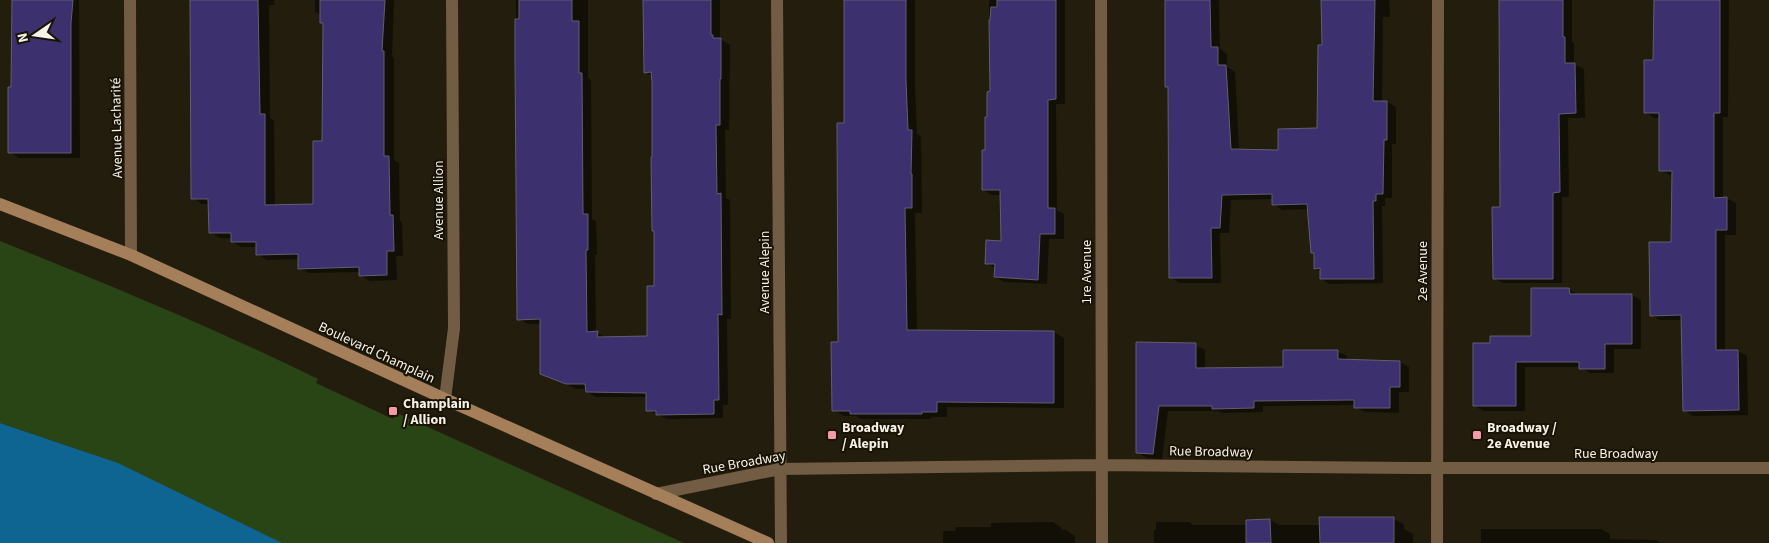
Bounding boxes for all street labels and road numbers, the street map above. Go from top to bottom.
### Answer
street label: Avenue Lacharité [106,77,128,178]
street label: Avenue Allion [429,160,449,240]
street label: Avenue Alepin [755,231,775,313]
street label: 1re Avenue [1077,240,1097,304]
street label: 2e Avenue [1413,241,1433,301]
street label: Boulevard Champlain [315,317,438,389]
street label: Rue Broadway [1169,441,1254,463]
street label: Rue Broadway [1574,444,1658,464]
street label: Rue Broadway [701,446,788,480]

